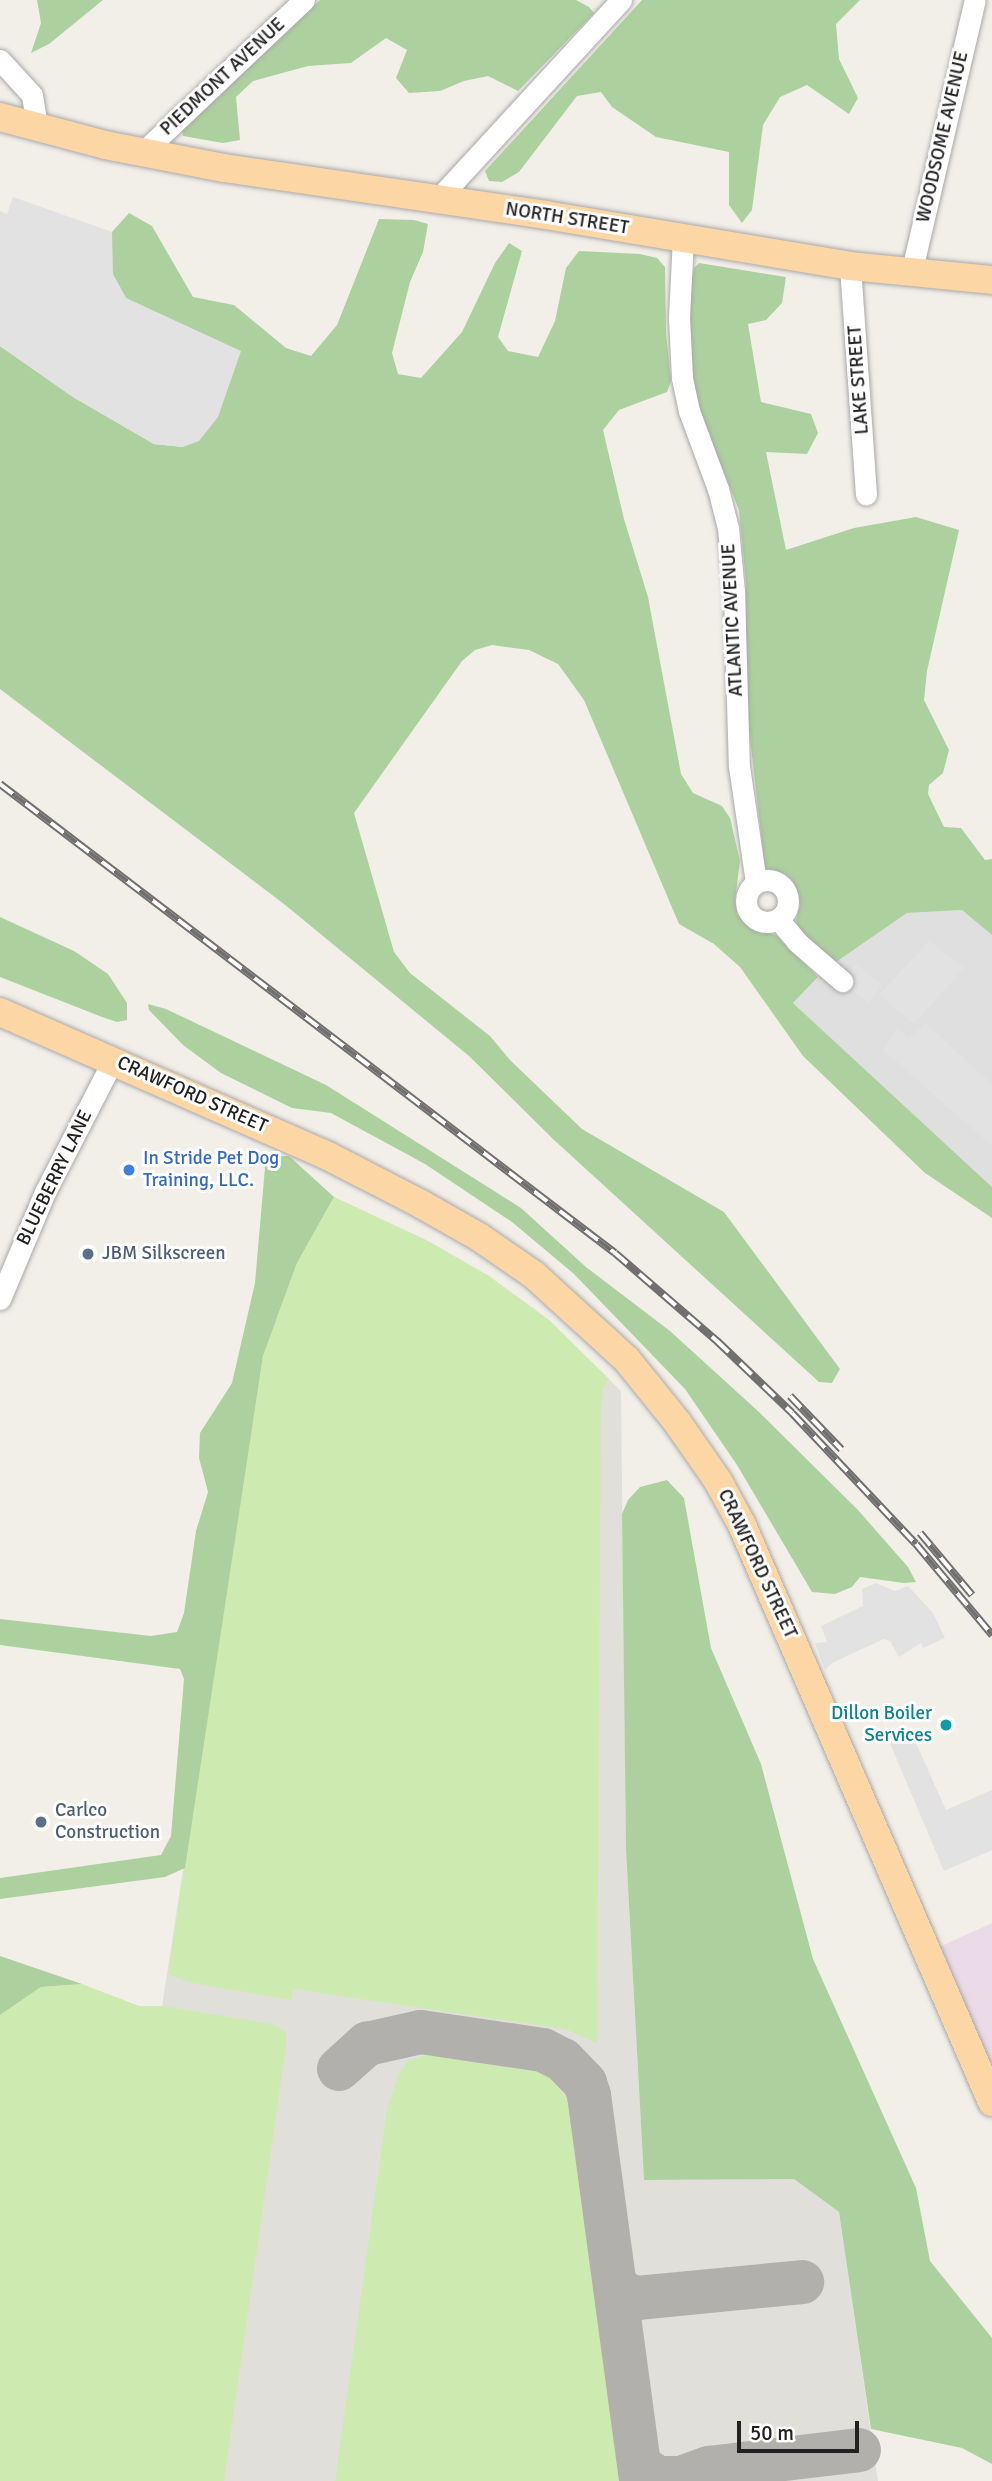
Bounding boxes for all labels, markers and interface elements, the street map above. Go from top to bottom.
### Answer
street label: PIEDMONT AVENUE [156,13,290,141]
street label: WOODSOME AVENUE [912,49,974,225]
street label: NORTH STREET [504,198,630,240]
street label: LAKE STREET [844,325,874,435]
street label: ATLANTIC AVENUE [718,543,748,697]
street label: CRAWFORD STREET [113,1052,271,1138]
street label: BLUEBERRY LANE [12,1107,98,1249]
place label: In Stride Pet Dog Training, LLC. [143,1148,279,1192]
marker: In Stride Pet Dog Training, LLC. [121,1162,137,1178]
place label: JBM Silkscreen [102,1243,226,1265]
marker: JBM Silkscreen [80,1246,96,1262]
street label: CRAWFORD STREET [712,1486,802,1642]
place label: Dillon Boiler Services [831,1703,932,1747]
marker: Dillon Boiler Services [938,1717,954,1733]
place label: Carlco Construction [55,1800,160,1844]
marker: Carlco Construction [33,1814,49,1830]
scale bar [740,2408,862,2452]
text: 50 m [750,2420,794,2446]

